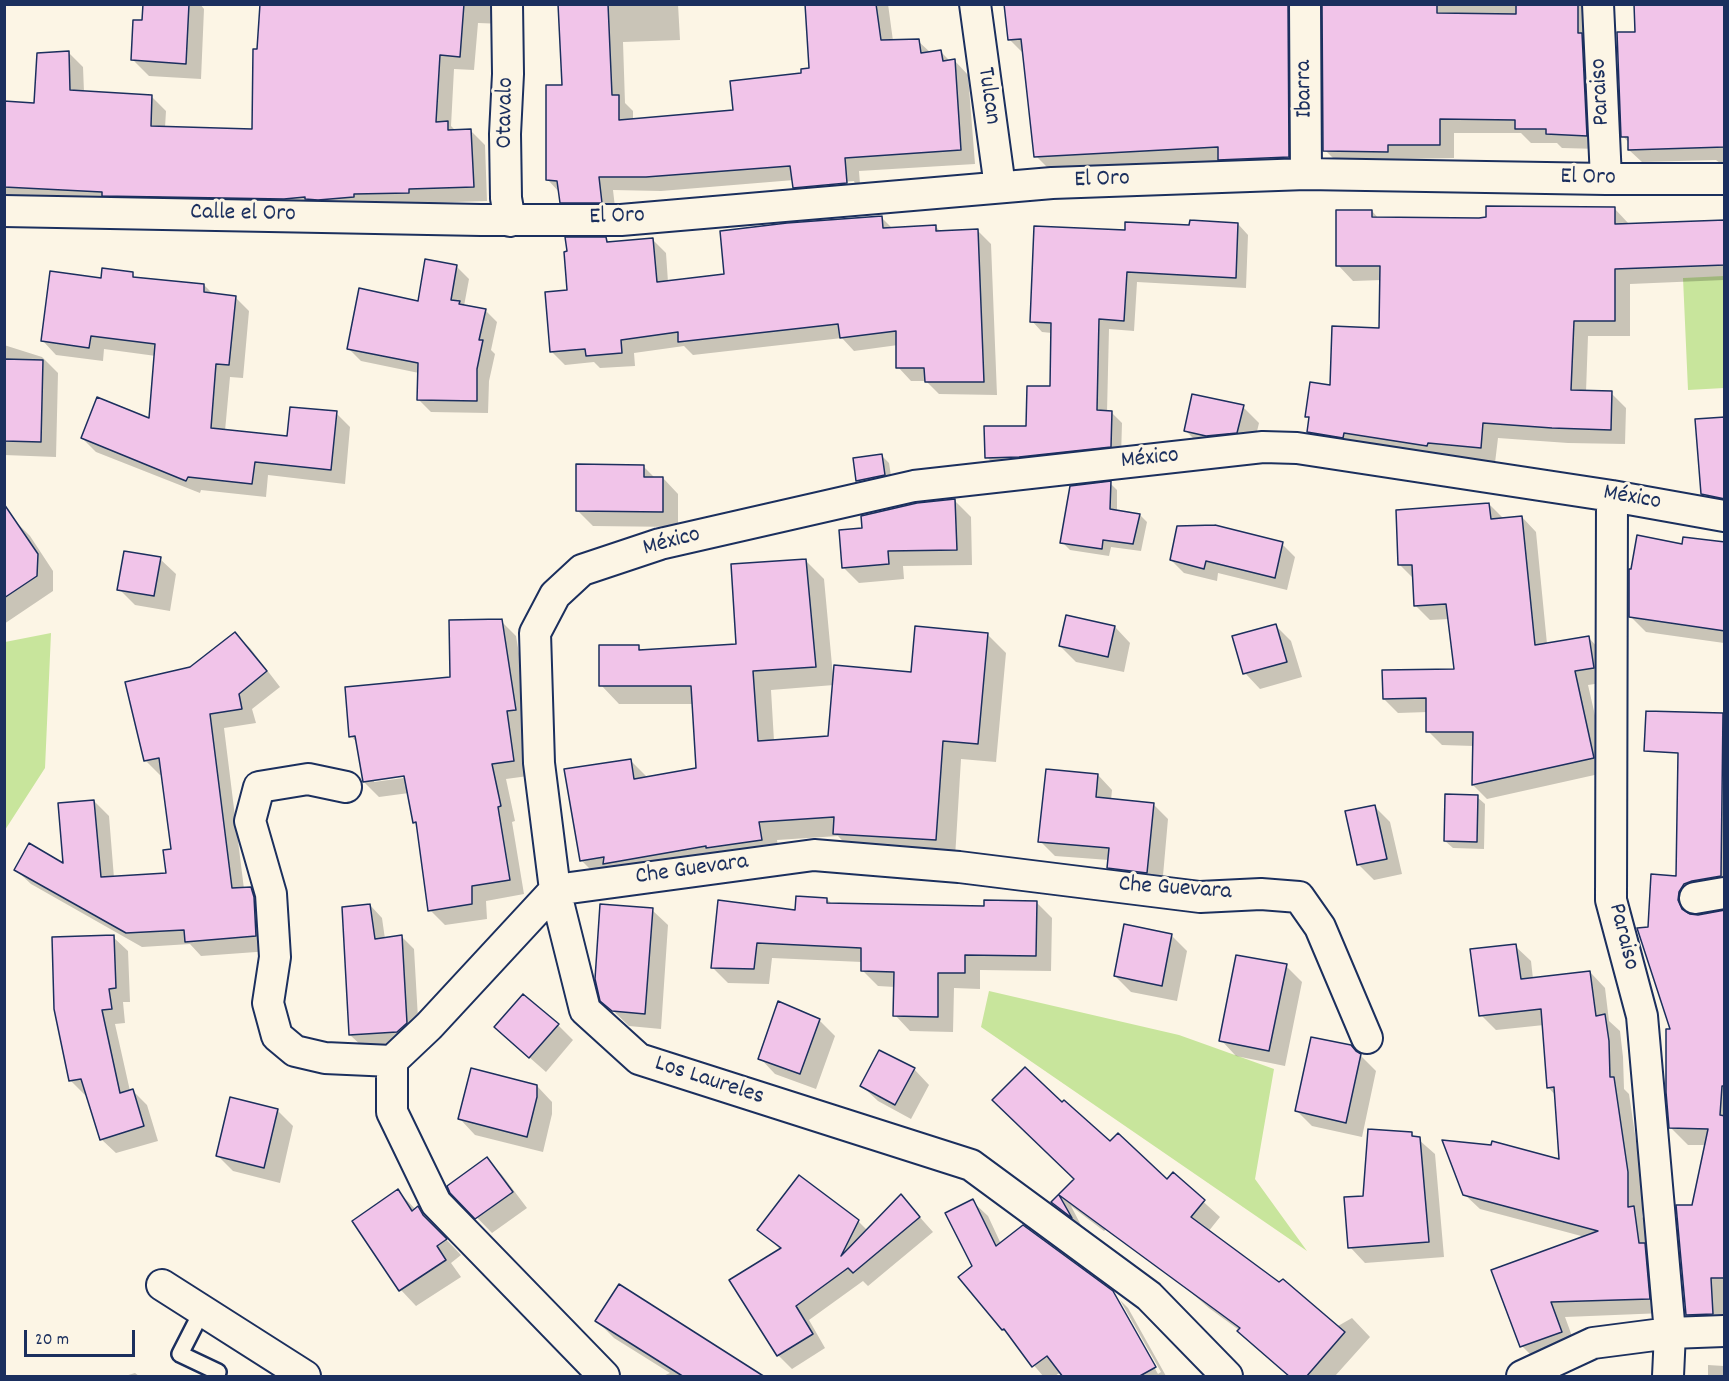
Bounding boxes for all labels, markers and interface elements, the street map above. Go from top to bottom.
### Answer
street label: Paraiso [1586,58,1618,126]
street label: Ibarra [1291,60,1321,118]
street label: Tulcan [969,65,1005,127]
street label: Otavalo [492,77,522,149]
street label: El Oro [1560,164,1616,194]
street label: El Oro [1074,166,1130,196]
street label: Calle el Oro [190,200,296,230]
street label: El Oro [589,203,645,233]
street label: México [1120,443,1180,477]
street label: México [1601,480,1663,518]
street label: México [640,522,704,564]
street label: Che Guevara [634,849,750,893]
street label: Che Guevara [1117,872,1233,908]
street label: Paraiso [1600,901,1644,973]
street label: Los Laureles [651,1051,767,1113]
scale bar [27,1318,138,1356]
text: 20 m [35,1328,69,1353]

